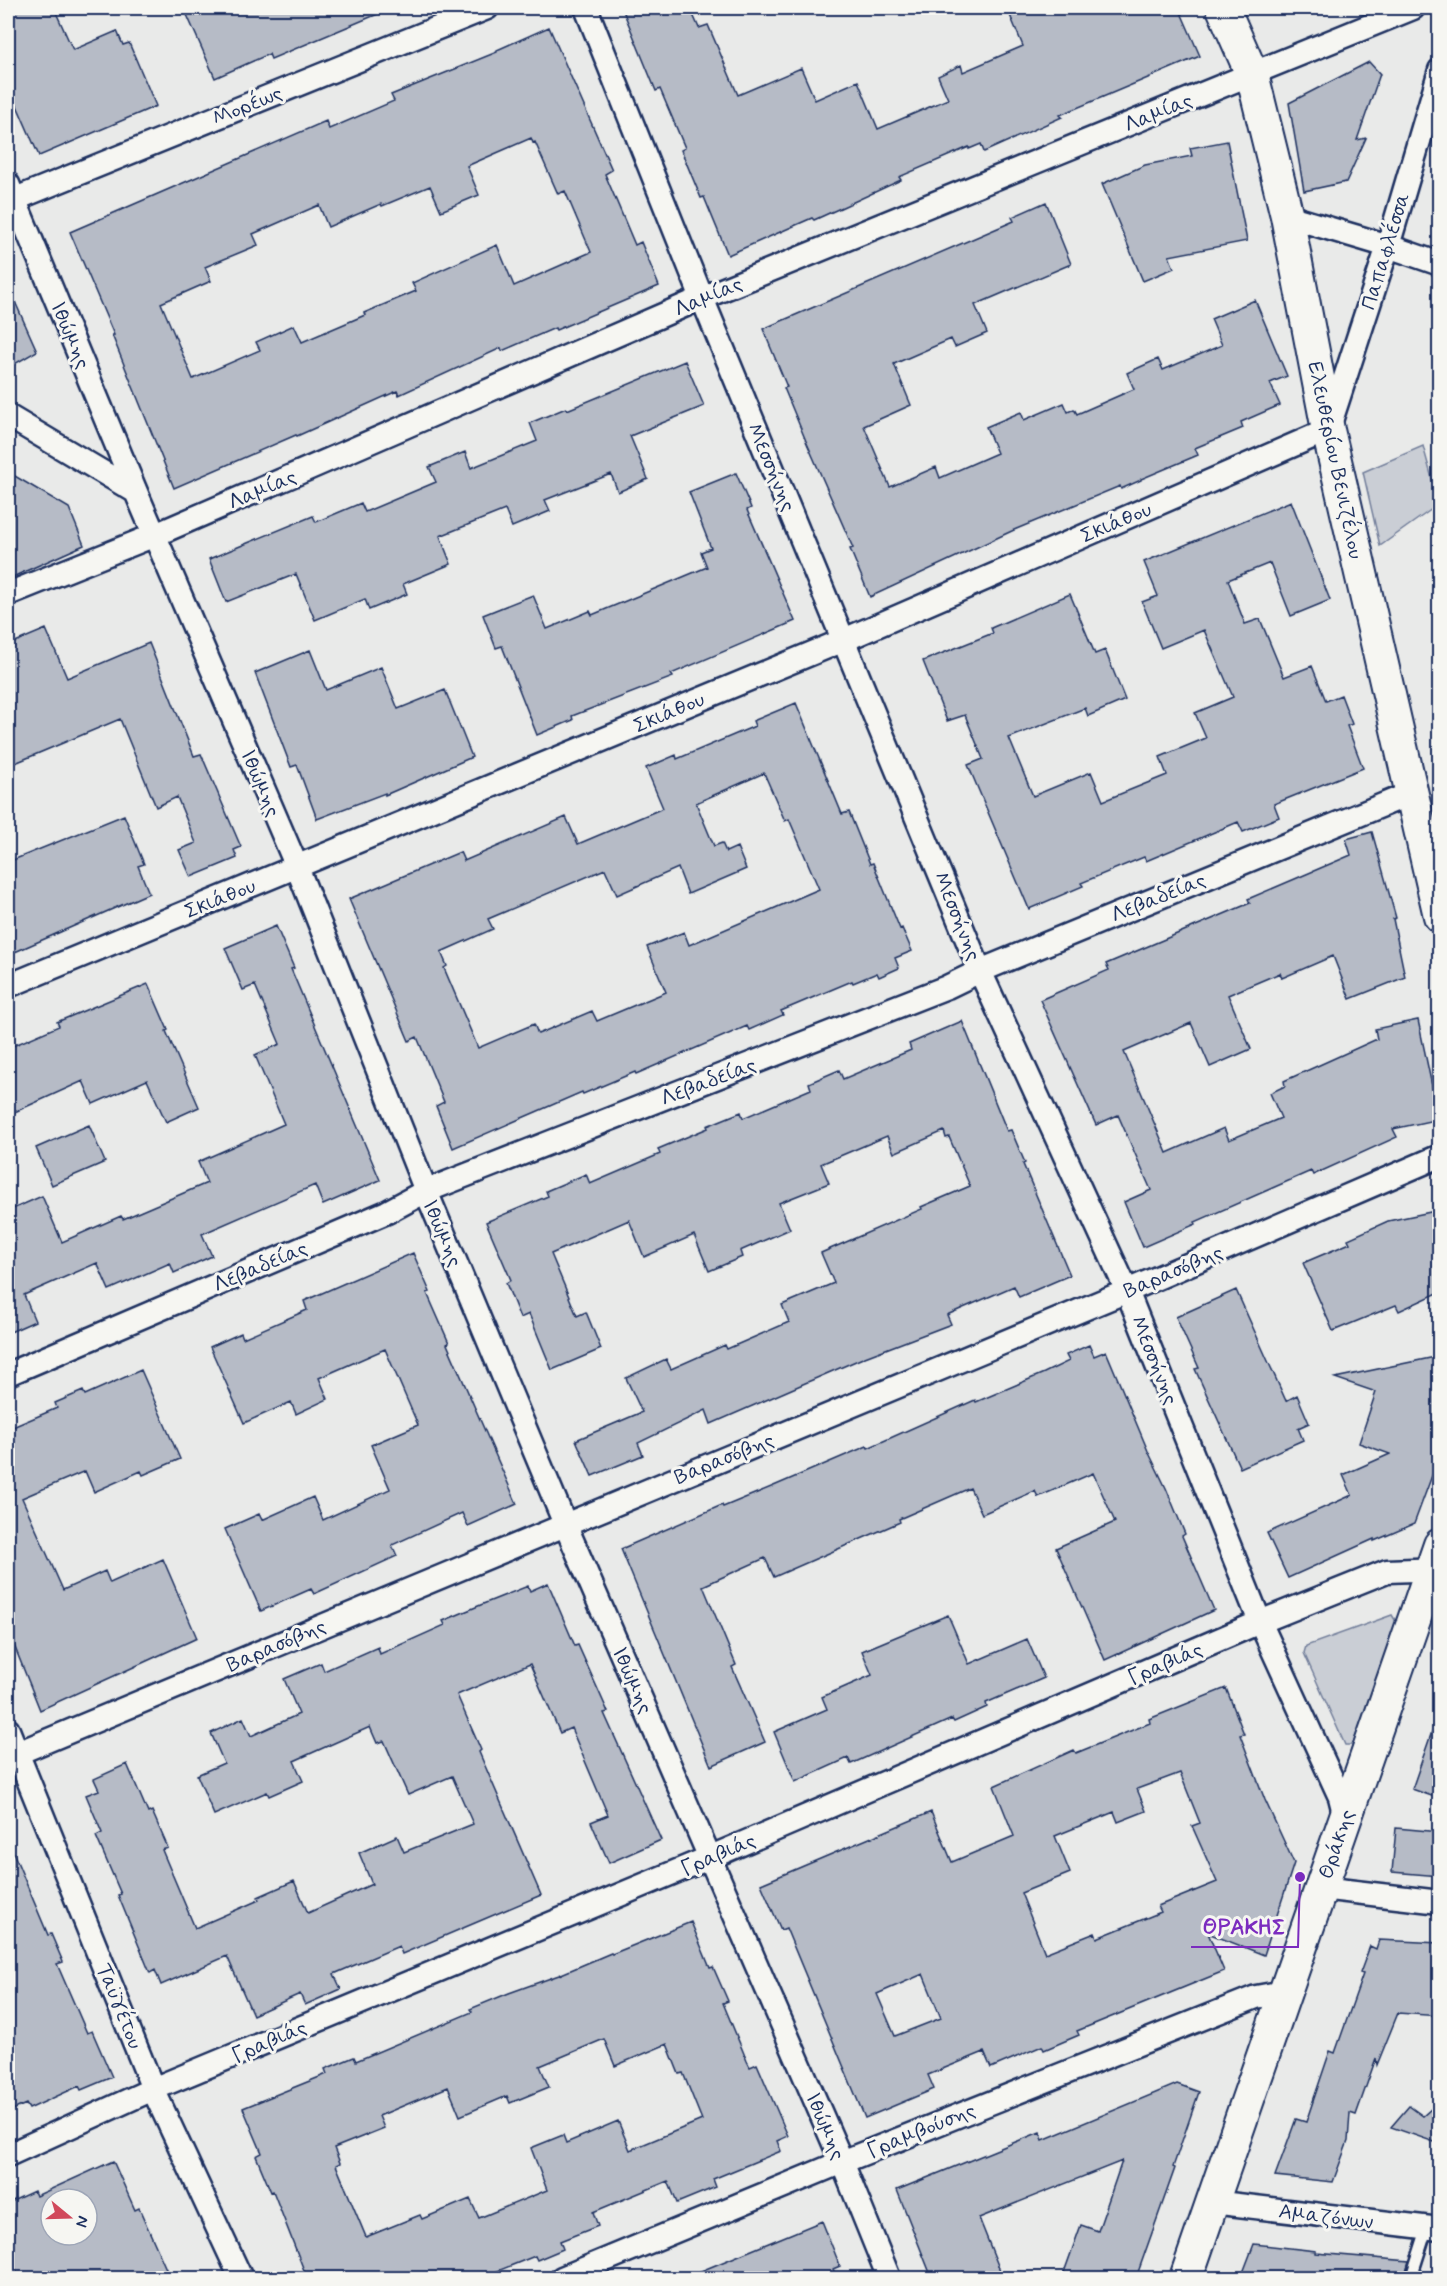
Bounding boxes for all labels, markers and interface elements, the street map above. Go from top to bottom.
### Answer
street label: Μορέως [208,78,287,133]
street label: Λαμίας [1120,87,1197,139]
street label: Παπαφλέσσα [1354,189,1417,313]
street label: Λαμίας [670,270,747,324]
street label: Ιθώμης [43,297,97,373]
street label: Ελευθερίου Βενιζέλου [1300,359,1371,562]
street label: Μεσσήνης [740,419,802,516]
street label: Λαμίας [224,463,301,517]
street label: Σκιάθου [1077,496,1156,550]
street label: Σκιάθου [630,686,709,740]
street label: Ιθώμης [233,745,287,821]
street label: Λεβαδείας [1107,866,1210,930]
street label: Μεσσήνης [927,868,988,965]
street label: Σκιάθου [181,872,260,926]
street label: Λεβαδείας [657,1051,760,1113]
street label: Ιθώμης [415,1195,469,1271]
street label: Λεβαδείας [209,1234,312,1299]
street label: Βαρασόβης [1120,1238,1227,1305]
street label: Μεσσήνης [1124,1312,1185,1409]
street label: Βαρασόβης [670,1426,778,1492]
street label: Βαρασόβης [223,1612,330,1679]
street label: Γραβιάς [1124,1636,1207,1692]
street label: Ιθώμης [605,1643,659,1718]
street label: Θράκης [1312,1806,1362,1883]
street label: Γραβιάς [677,1827,760,1883]
callout: ΘΡΑΚΗΣ [1191,1907,1298,1947]
text: ΘΡΑΚΗΣ [1203,1914,1285,1942]
street label: Ταϋγέτου [89,1959,150,2053]
street label: Γραβιάς [228,2014,311,2070]
street label: Ιθώμης [798,2088,852,2164]
street label: Γραμβούσης [863,2096,980,2165]
north arrow [39,2187,99,2247]
street label: Αμαζόνων [1277,2197,1375,2237]
text: N [70,2213,93,2230]

